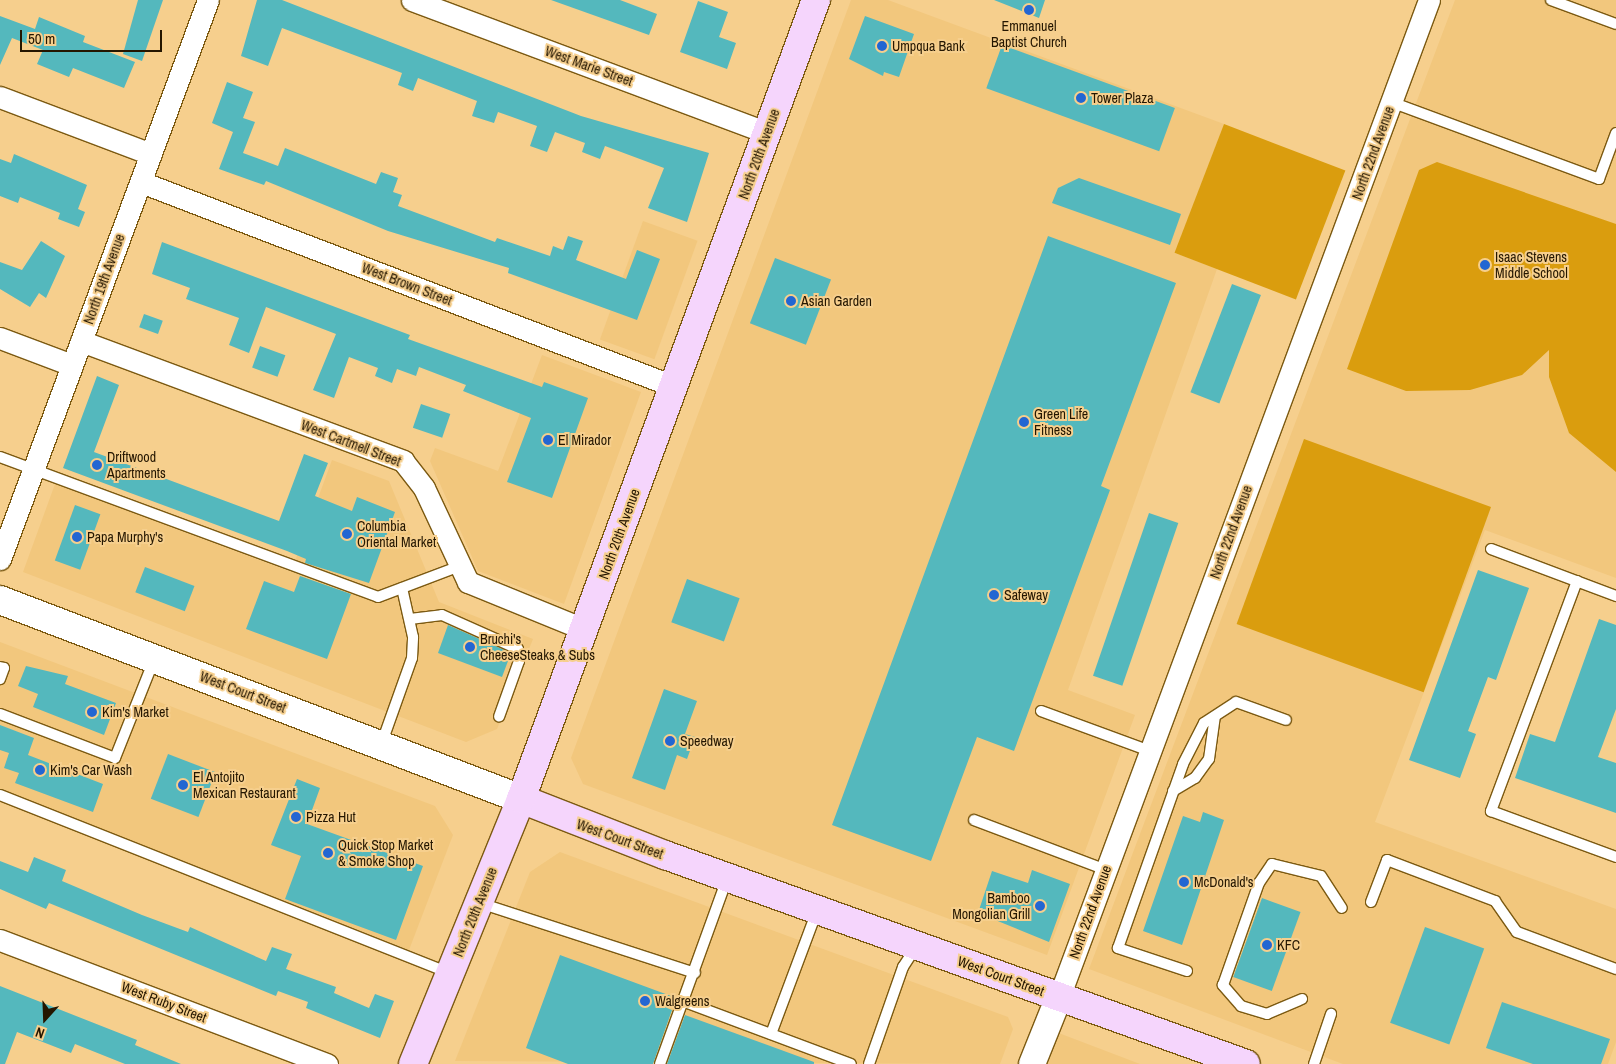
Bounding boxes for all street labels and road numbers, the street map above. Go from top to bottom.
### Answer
street label: West Marie Street [543,42,635,90]
street label: North 22nd Avenue [1348,104,1398,202]
street label: North 20th Avenue [735,106,783,202]
street label: North 19th Avenue [80,231,128,327]
street label: West Brown Street [359,259,455,309]
street label: West Cartmell Street [299,416,403,470]
street label: North 22nd Avenue [1206,483,1256,581]
street label: North 20th Avenue [595,486,643,582]
street label: West Court Street [197,668,289,716]
street label: West Court Street [574,816,666,862]
street label: North 22nd Avenue [1065,863,1115,961]
street label: North 20th Avenue [449,865,501,959]
street label: West Court Street [955,953,1047,999]
street label: West Ruby Street [119,978,209,1026]

